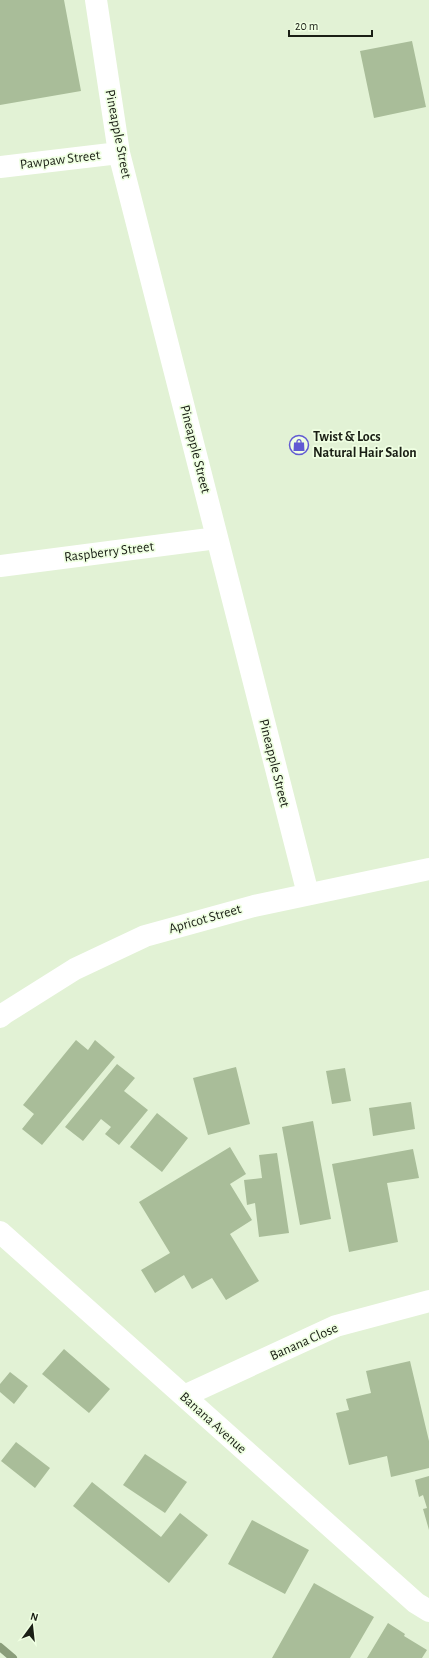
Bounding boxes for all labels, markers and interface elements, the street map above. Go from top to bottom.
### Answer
scale bar [289,12,372,38]
text: 20 m [295,20,318,32]
street label: Pineapple Street [103,88,134,180]
street label: Pawpaw Street [19,148,101,172]
street label: Pineapple Street [177,404,213,495]
place label: Twist & Locs Natural Hair Salon [313,430,417,460]
shop icon: Twist & Locs Natural Hair Salon [288,434,310,456]
street label: Raspberry Street [63,539,155,564]
street label: Pineapple Street [256,718,292,809]
street label: Apricot Street [167,902,243,936]
street label: Banana Close [268,1321,340,1363]
street label: Banana Avenue [177,1390,249,1456]
north arrow [12,1606,52,1646]
text: N [29,1611,40,1623]

